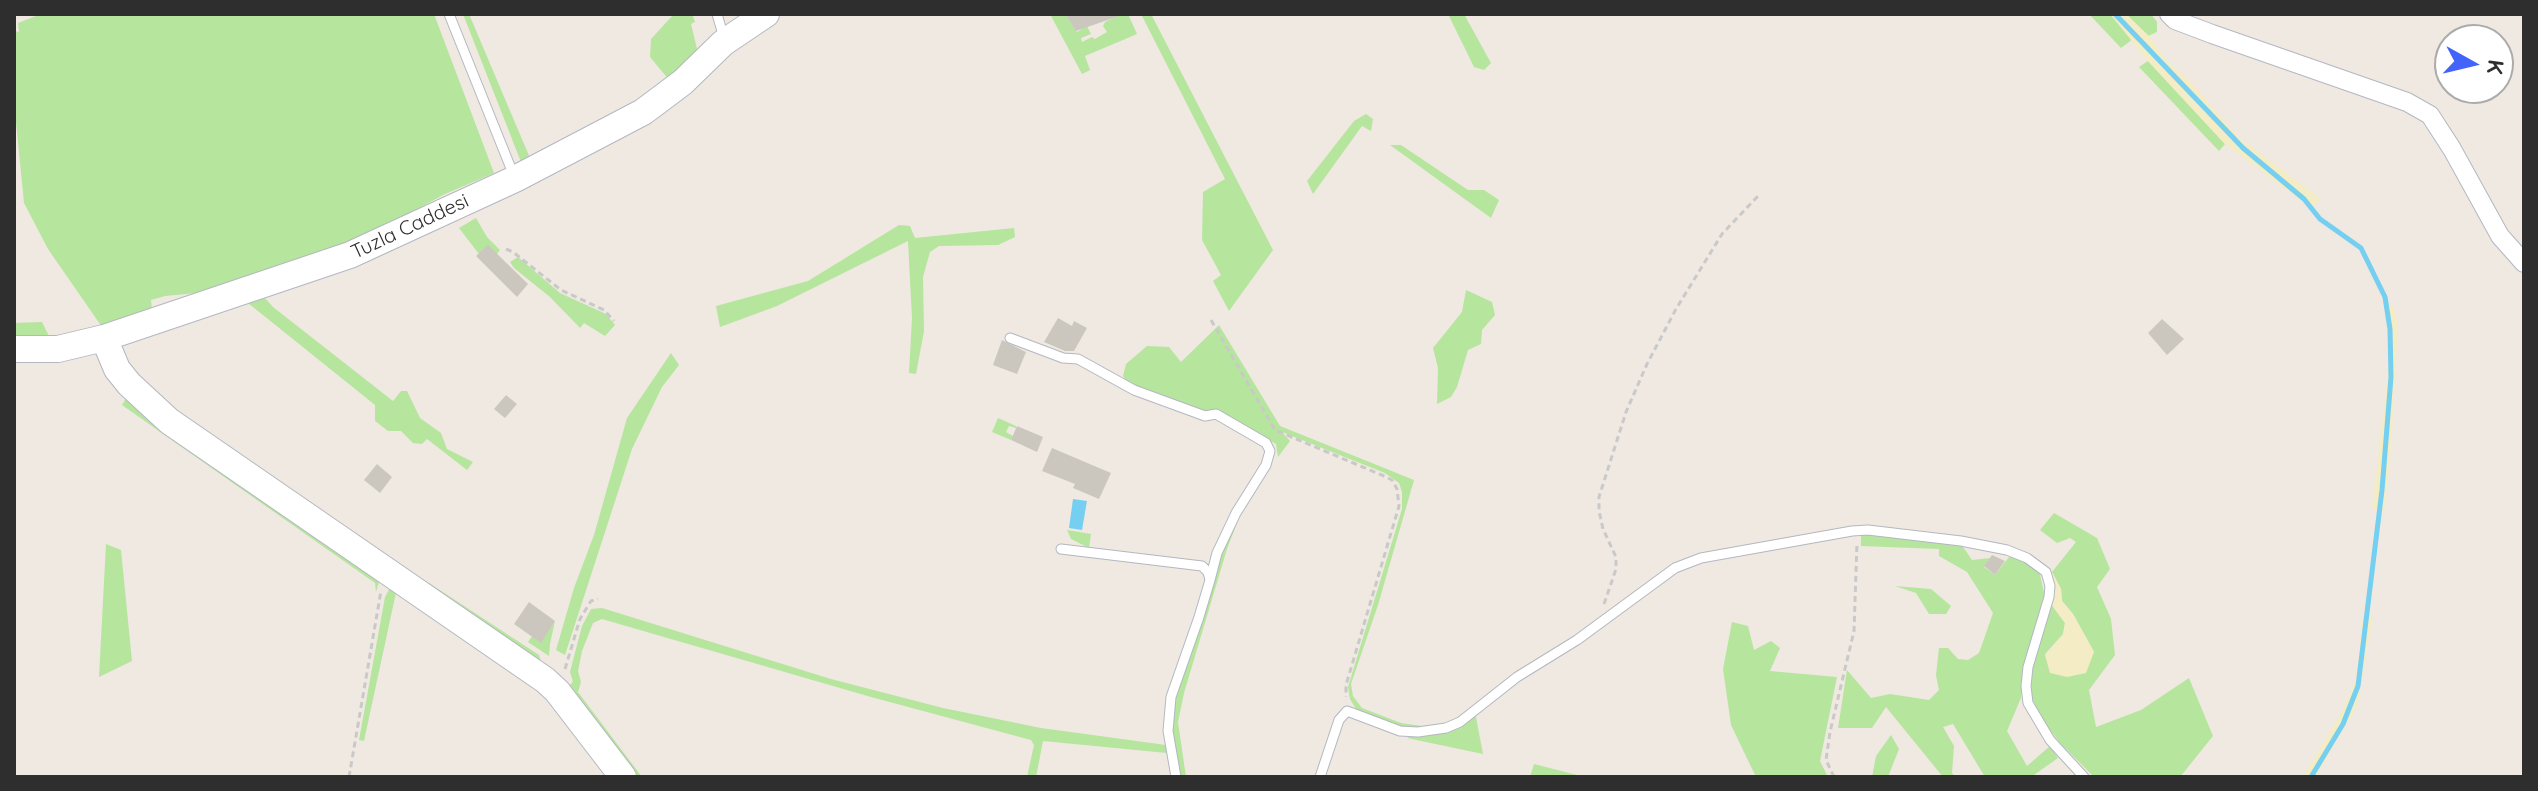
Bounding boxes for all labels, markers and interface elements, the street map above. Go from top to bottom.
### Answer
north arrow [2434,24,2514,104]
text: K [2481,58,2511,76]
street label: Tuzla Caddesi [347,189,473,265]

